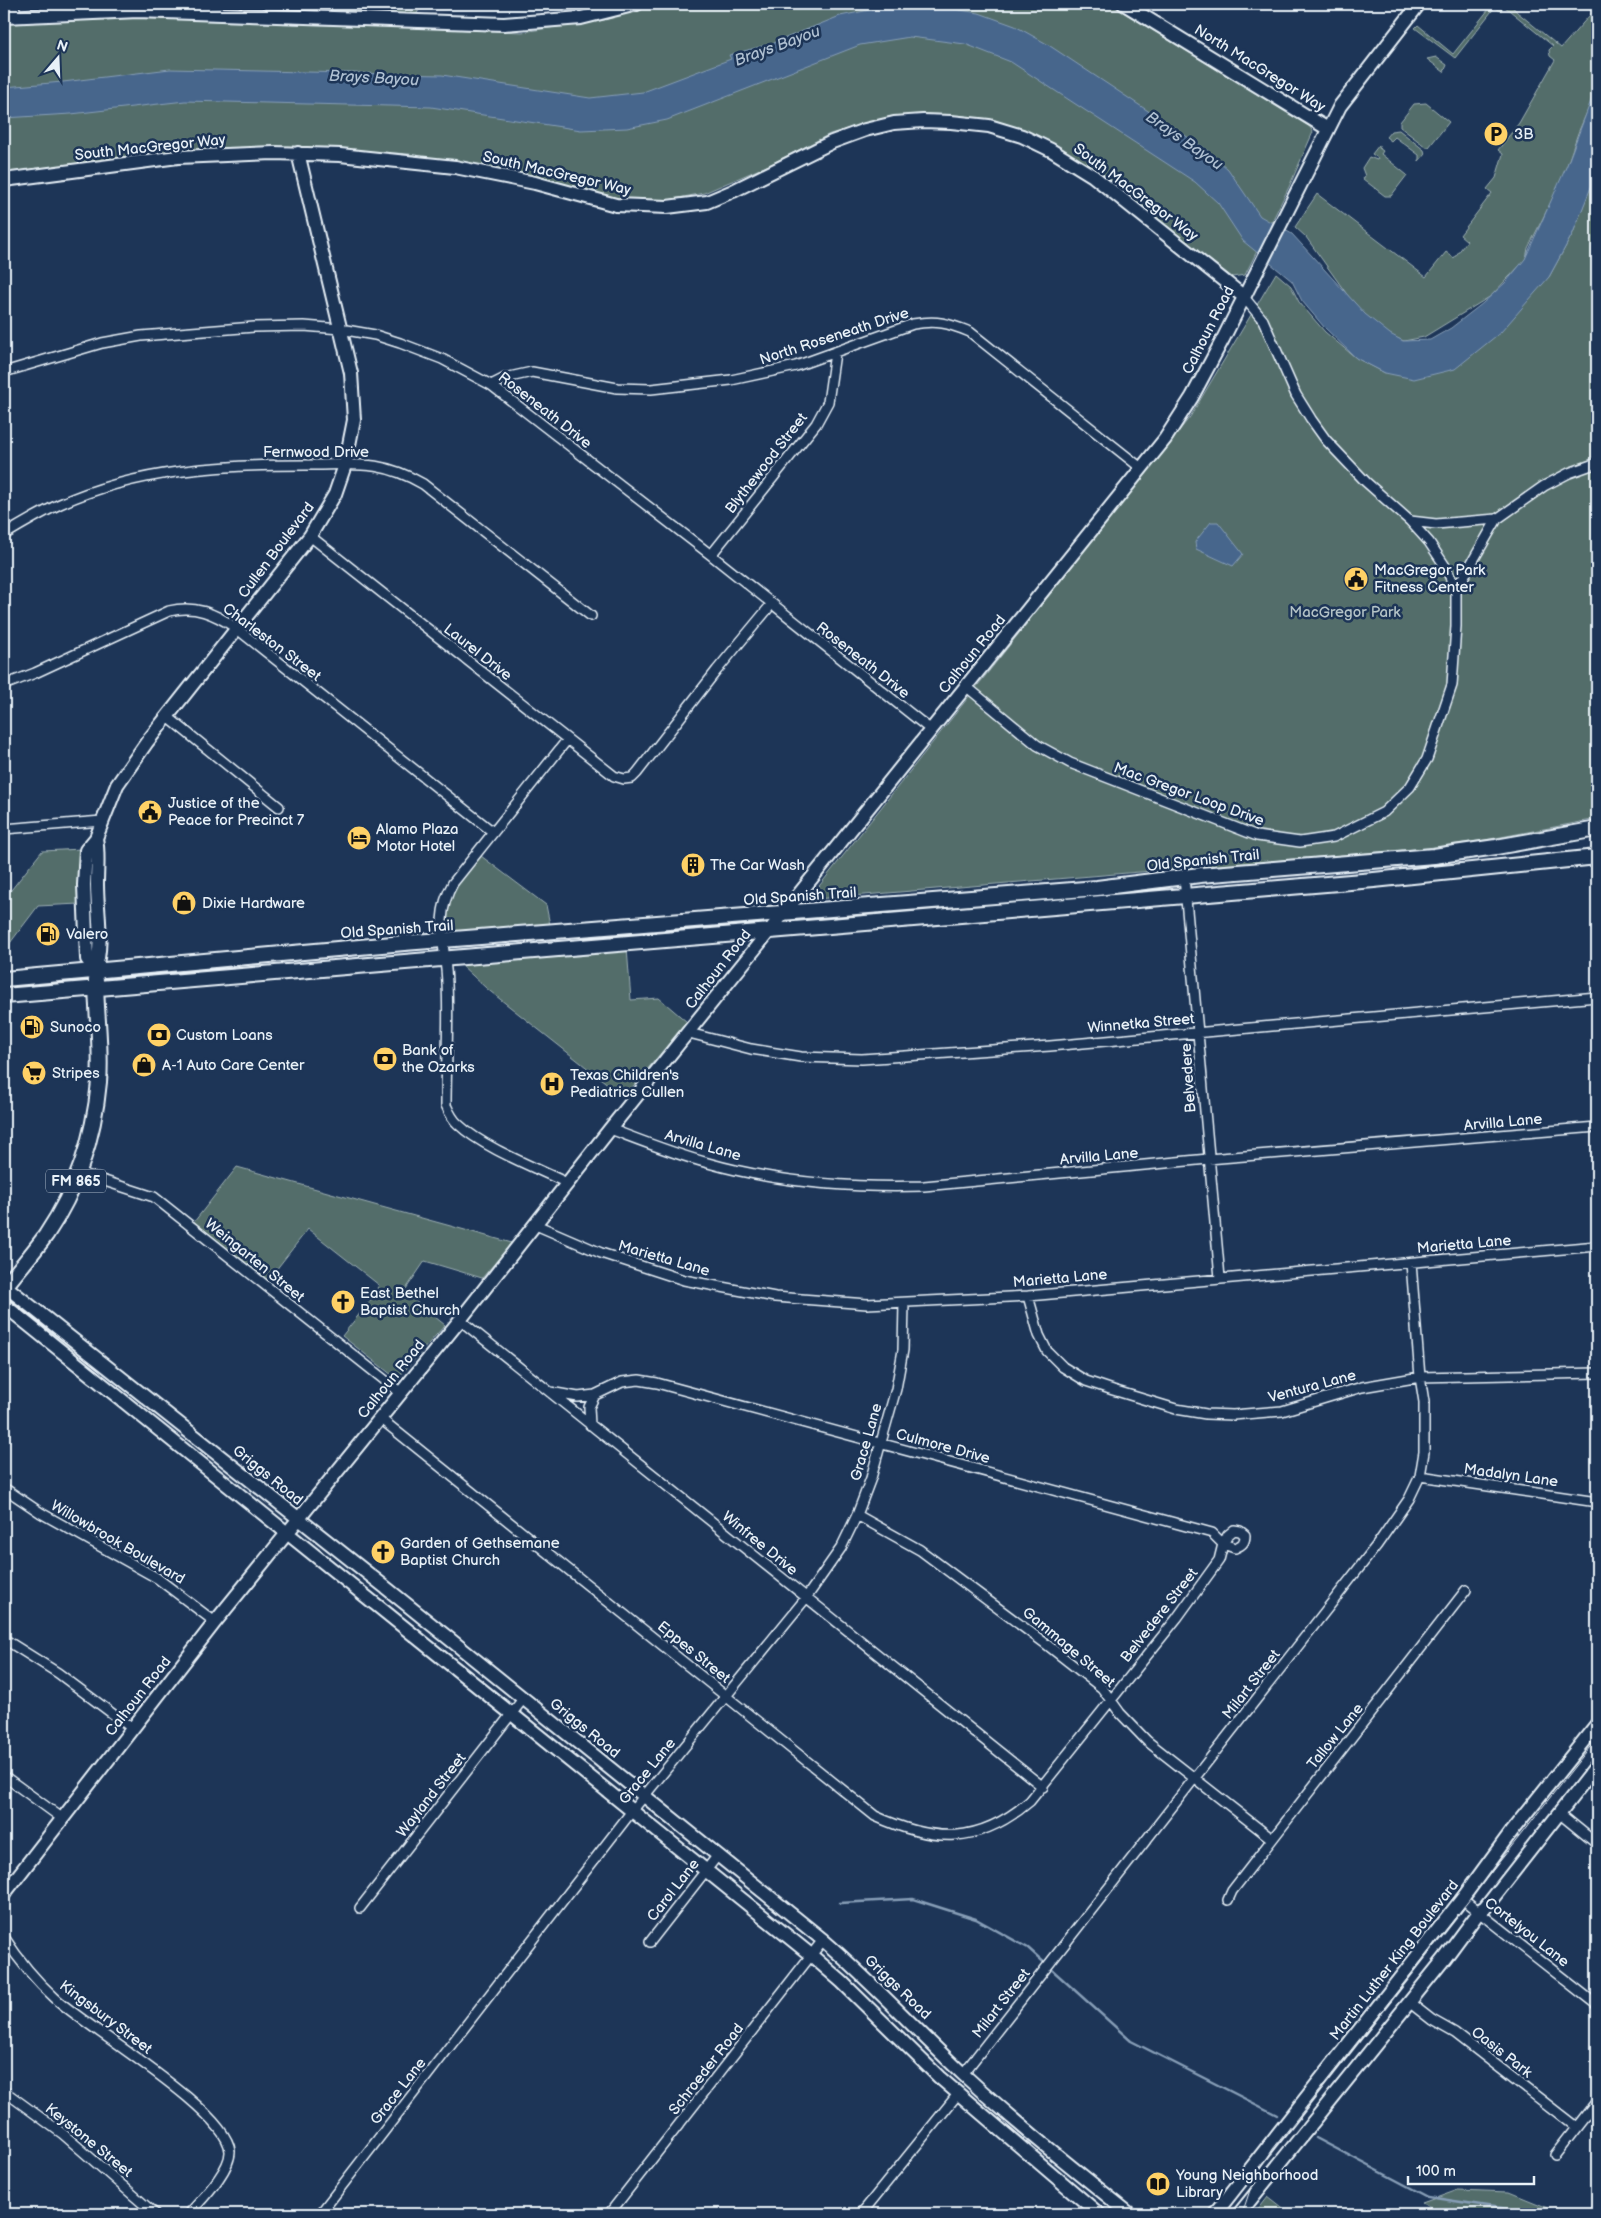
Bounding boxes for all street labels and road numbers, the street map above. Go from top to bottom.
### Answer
street label: North MacGregor Way [1191,20,1329,117]
street label: South MacGregor Way [74,130,227,165]
street label: South MacGregor Way [1069,139,1202,246]
street label: South MacGregor Way [481,147,633,200]
street label: Calhoun Road [1178,283,1239,377]
street label: North Roseneath Drive [757,303,911,370]
street label: Roseneath Drive [494,368,595,453]
street label: Blythewood Street [721,409,812,518]
street label: Fernwood Drive [263,443,369,462]
street label: Cullen Boulevard [234,499,319,602]
street label: Charleston Street [219,599,325,686]
street label: Calhoun Road [935,611,1010,698]
street label: Roseneath Drive [812,618,913,703]
street label: Laurel Drive [440,620,516,685]
street label: Mac Gregor Loop Drive [1111,758,1267,831]
street label: Old Spanish Trail [1146,845,1260,876]
street label: Old Spanish Trail [743,883,857,910]
street label: Old Spanish Trail [340,916,454,943]
street label: Calhoun Road [681,926,756,1013]
street label: Winnetka Street [1087,1009,1196,1038]
street label: Belvedere [1177,1042,1200,1114]
street label: Arvilla Lane [1463,1110,1543,1135]
street label: Arvilla Lane [663,1126,743,1165]
street label: Arvilla Lane [1059,1144,1139,1169]
road number: FM 865 [46,1170,106,1192]
street label: Weingarten Street [201,1214,309,1307]
street label: Marietta Lane [1416,1231,1512,1258]
street label: Marietta Lane [616,1236,712,1281]
street label: Marietta Lane [1012,1265,1108,1292]
street label: Calhoun Road [354,1336,429,1423]
street label: Ventura Lane [1266,1366,1358,1407]
street label: Grace Lane [846,1401,887,1483]
street label: Culmore Drive [894,1425,992,1468]
street label: Griggs Road [229,1441,307,1510]
street label: Madalyn Lane [1462,1459,1559,1492]
street label: Willowbrook Boulevard [47,1496,188,1589]
street label: Winfree Drive [718,1507,801,1580]
street label: Belvedere Street [1117,1564,1202,1666]
street label: Gammage Street [1018,1603,1119,1692]
street label: Eppes Street [653,1617,734,1688]
street label: Milart Street [1218,1645,1285,1723]
street label: Calhoun Road [101,1653,176,1740]
street label: Griggs Road [546,1694,624,1763]
street label: Tallow Lane [1303,1700,1368,1773]
street label: Grace Lane [615,1734,680,1808]
street label: Wayland Street [393,1749,470,1841]
street label: Carol Lane [643,1855,704,1925]
street label: Martin Luther King Boulevard [1326,1876,1463,2044]
street label: Cortelyou Lane [1481,1893,1573,1971]
street label: Griggs Road [860,1951,935,2024]
street label: Milart Street [968,1964,1035,2042]
street label: Kingsbury Street [56,1976,156,2059]
street label: Schroeder Road [665,2020,748,2119]
street label: Oasis Park [1467,2023,1537,2083]
street label: Grace Lane [366,2054,431,2129]
street label: Keystone Street [41,2099,137,2182]

